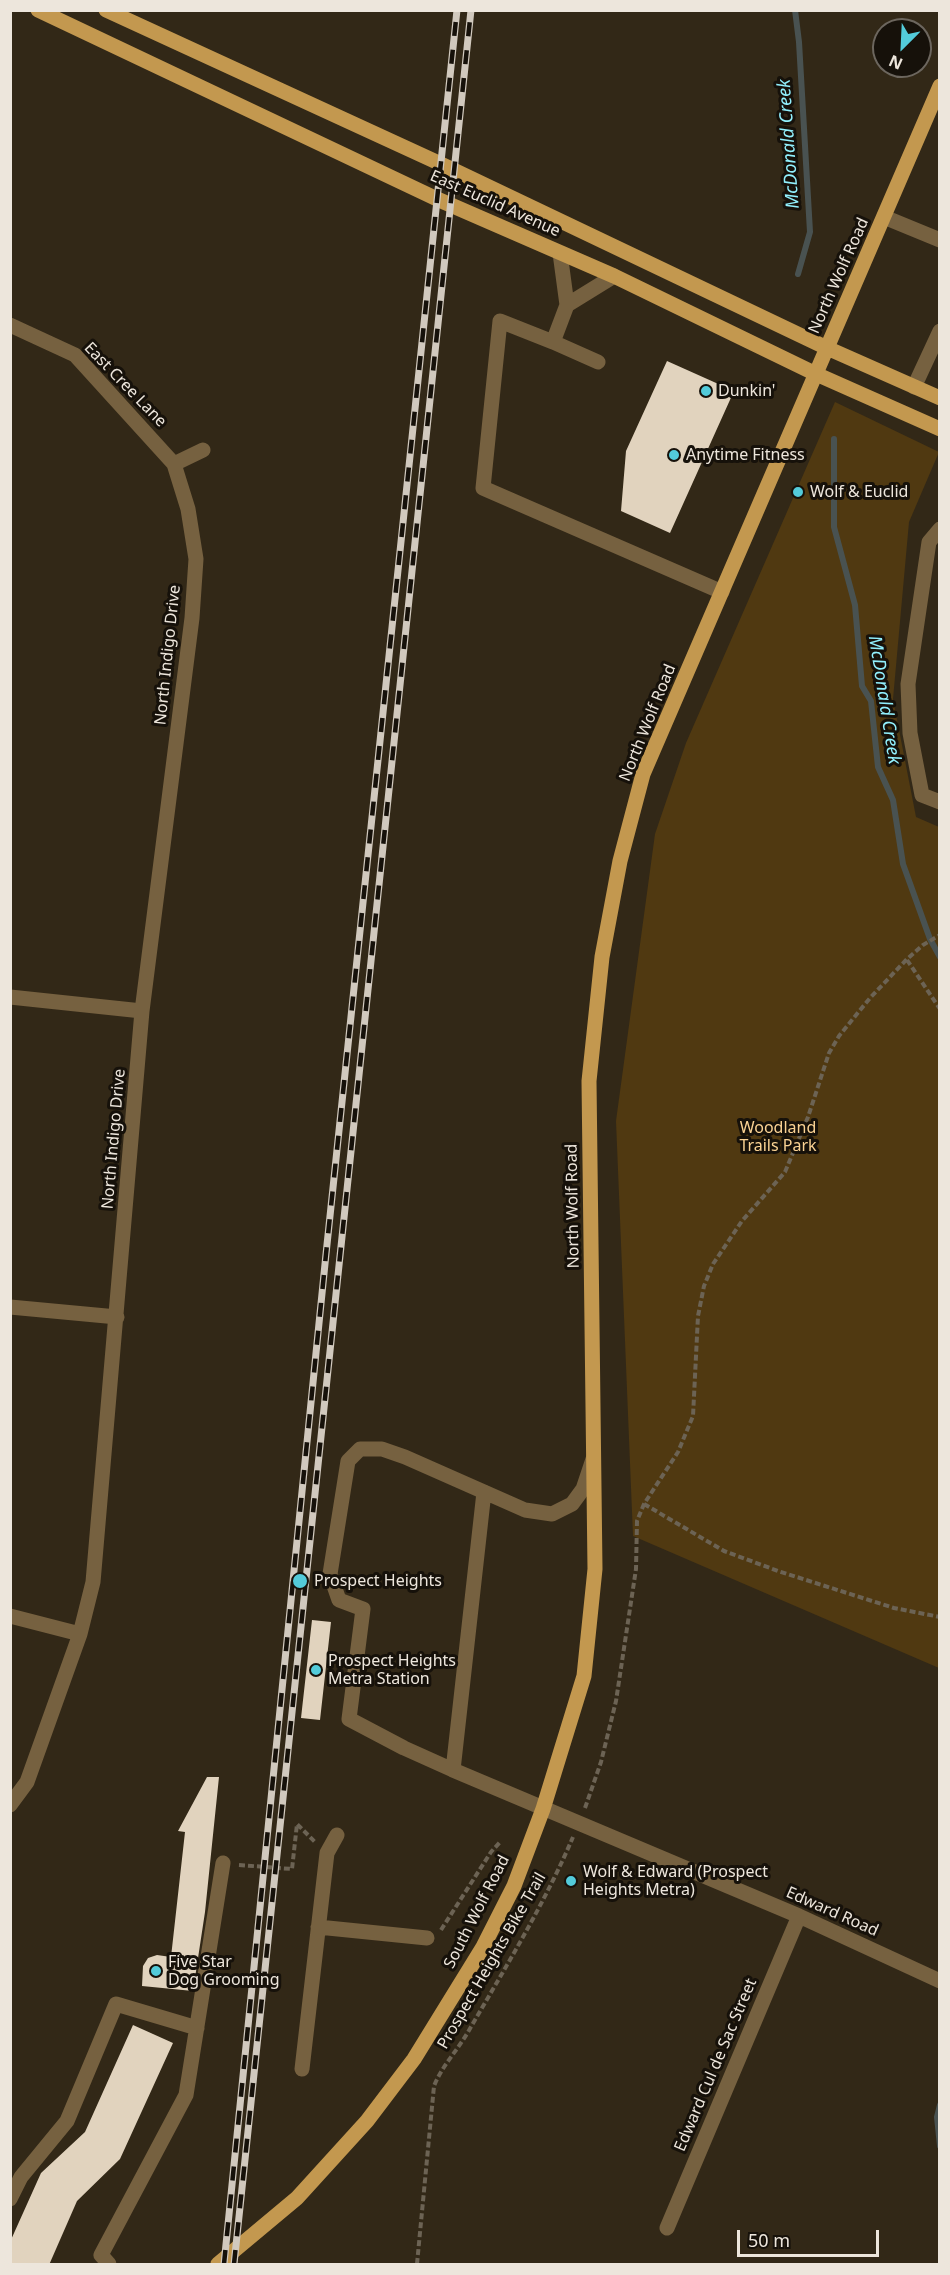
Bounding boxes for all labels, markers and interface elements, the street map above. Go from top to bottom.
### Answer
north arrow [872,18,932,78]
text: N [885,50,906,75]
water label: McDonald Creek [774,78,804,210]
street label: East Euclid Avenue [427,167,563,241]
street label: North Wolf Road [805,215,873,337]
street label: East Cree Lane [80,339,170,431]
place label: Dunkin' [718,381,775,401]
marker: Dunkin' [699,384,713,398]
place label: Anytime Fitness [686,445,805,465]
marker: Anytime Fitness [667,448,681,462]
place label: Wolf & Euclid [810,482,908,502]
marker: Wolf & Euclid [791,485,805,499]
street label: North Indigo Drive [151,584,185,726]
water label: McDonald Creek [863,634,905,766]
street label: North Wolf Road [616,662,680,784]
street label: North Indigo Drive [98,1068,130,1210]
park label: Woodland Trails Park [739,1118,817,1156]
street label: North Wolf Road [562,1143,584,1269]
place label: Prospect Heights [314,1571,442,1591]
marker: Prospect Heights [291,1572,309,1590]
place label: Prospect Heights Metra Station [328,1651,456,1689]
marker: Prospect Heights Metra Station [309,1663,323,1677]
street label: South Wolf Road [440,1852,514,1972]
place label: Wolf & Edward (Prospect Heights Metra) [583,1862,768,1900]
street label: Prospect Heights Bike Trail [434,1870,550,2052]
marker: Wolf & Edward (Prospect Heights Metra) [564,1874,578,1888]
street label: Edward Road [783,1883,881,1941]
place label: Five Star Dog Grooming [168,1952,279,1990]
marker: Five Star Dog Grooming [149,1964,163,1978]
street label: Edward Cul de Sac Street [671,1976,761,2154]
scale bar [740,2218,882,2256]
text: 50 m [748,2228,790,2252]

